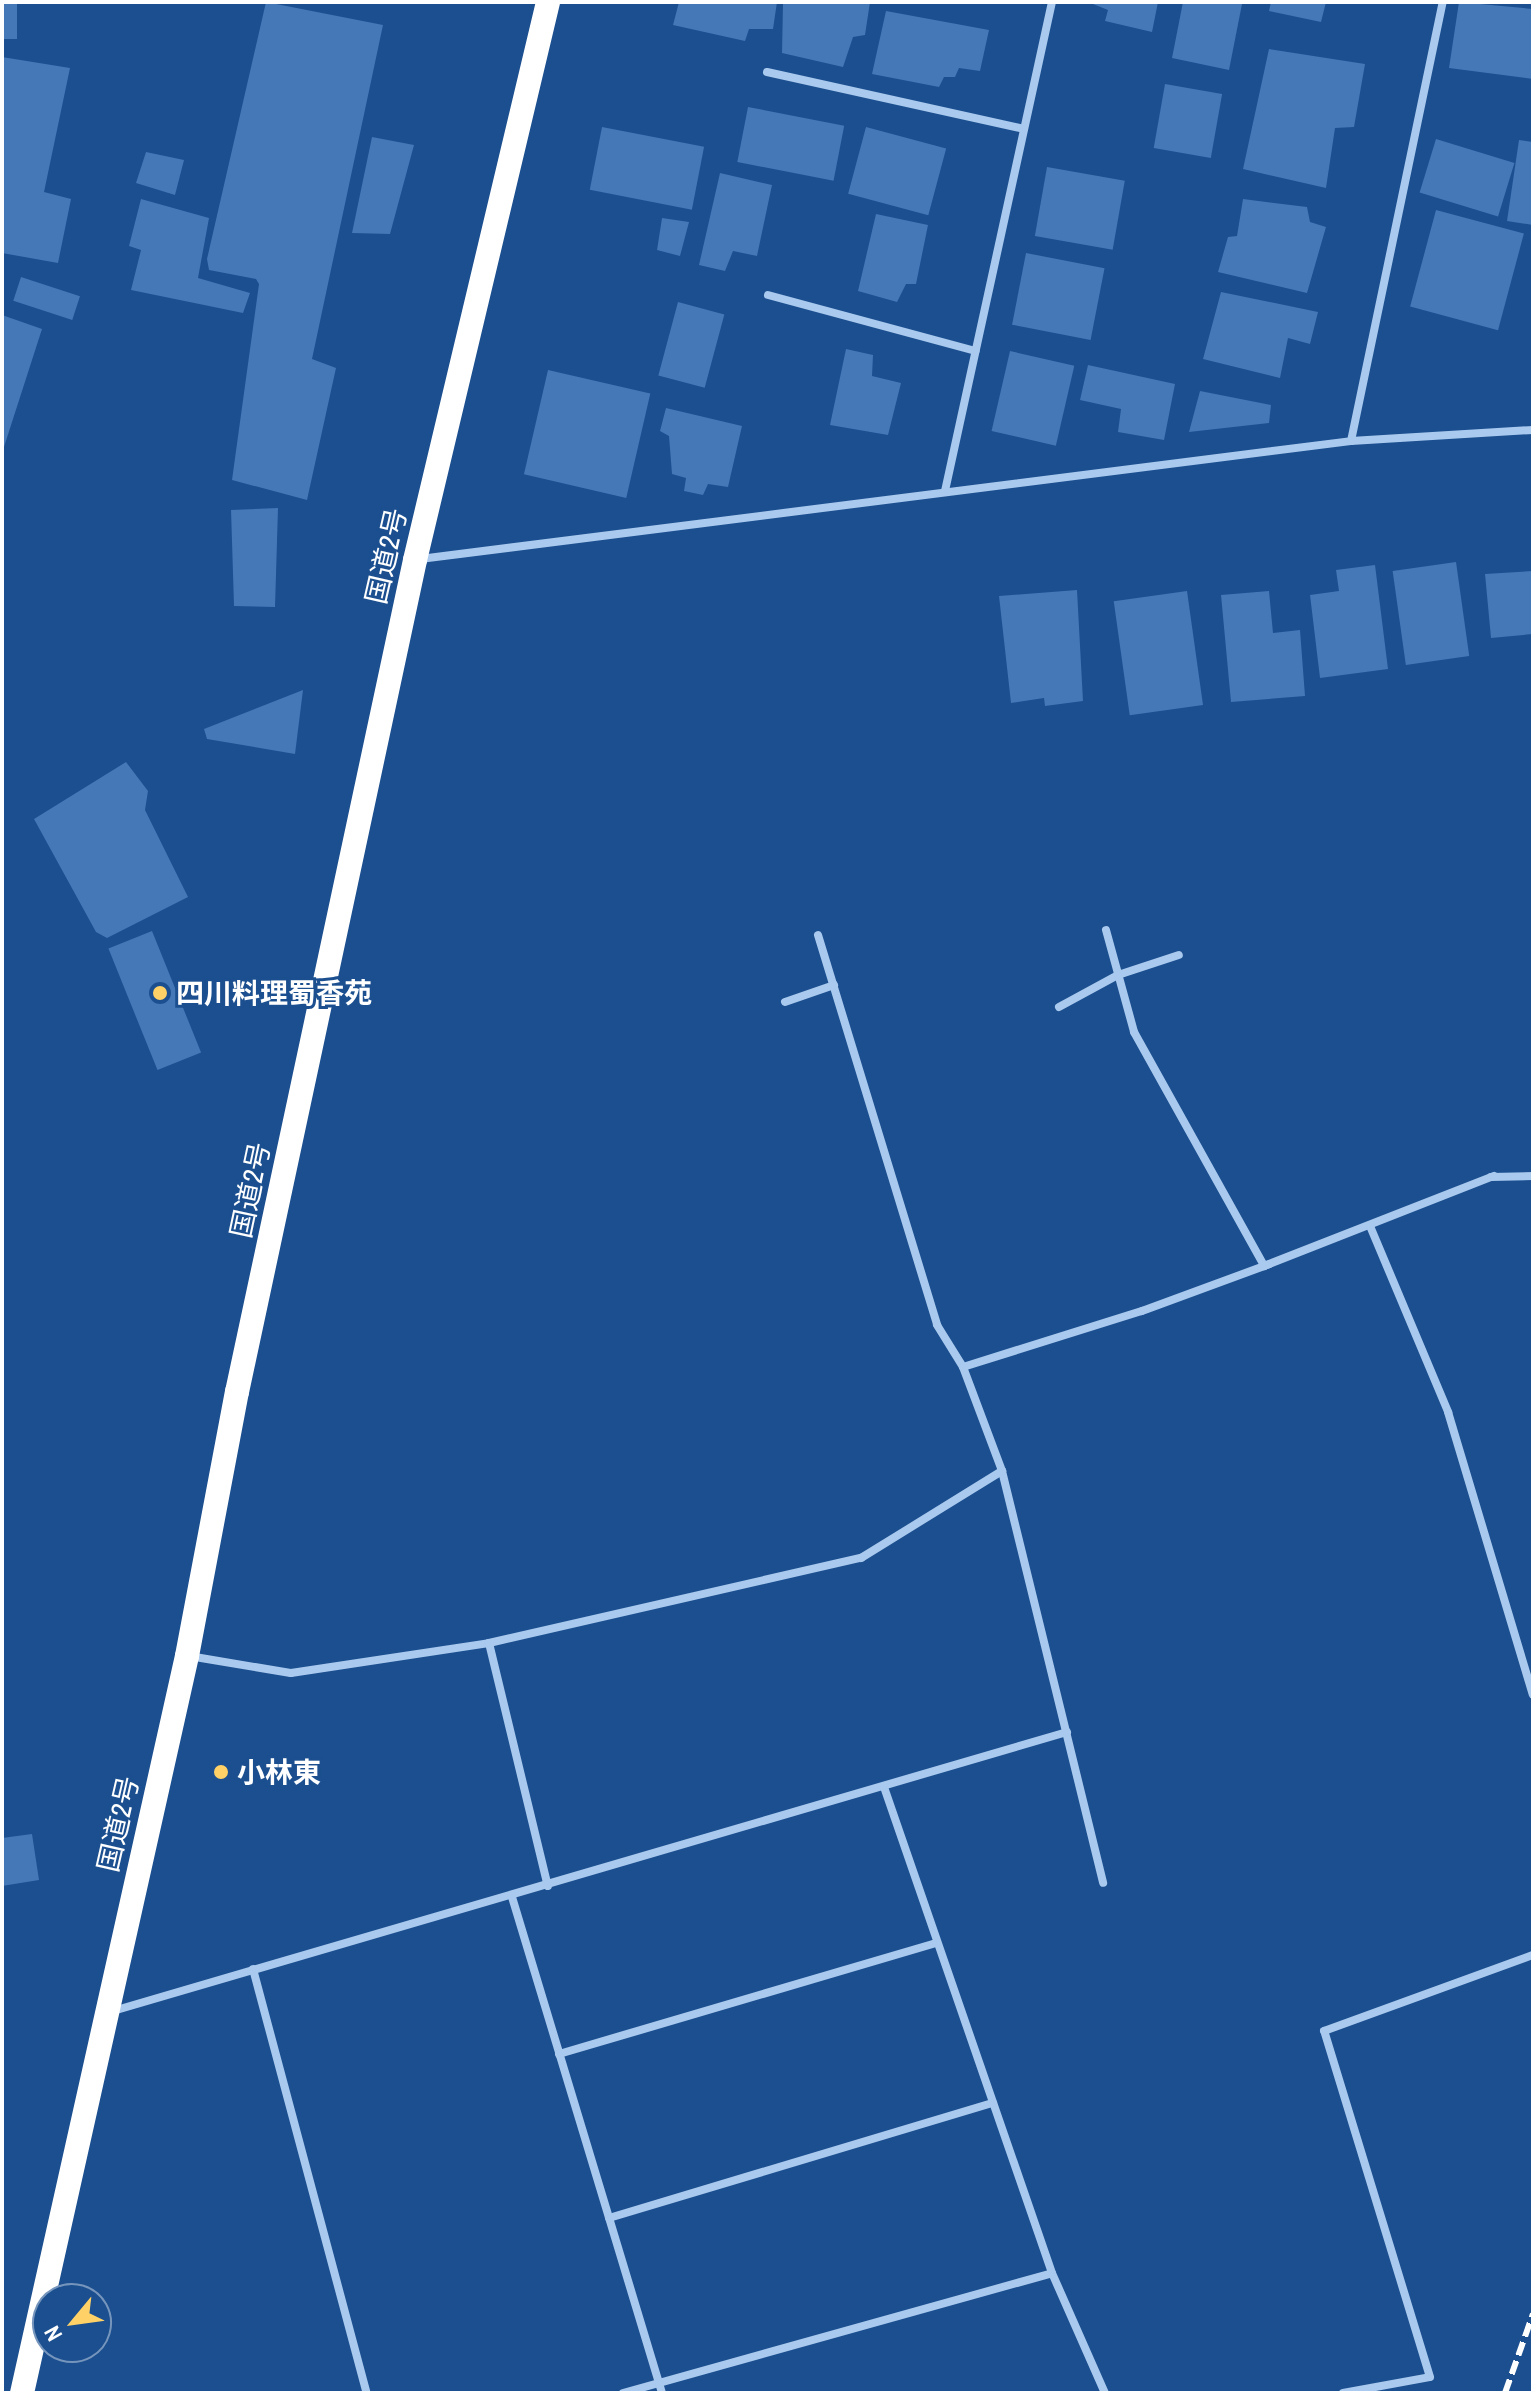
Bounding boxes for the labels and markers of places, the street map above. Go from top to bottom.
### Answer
place label: 四川料理蜀香苑 [176,976,372,1010]
marker: 四川料理蜀香苑 [151,984,169,1002]
place label: 小林東 [237,1755,321,1789]
marker: 小林東 [212,1763,230,1781]

